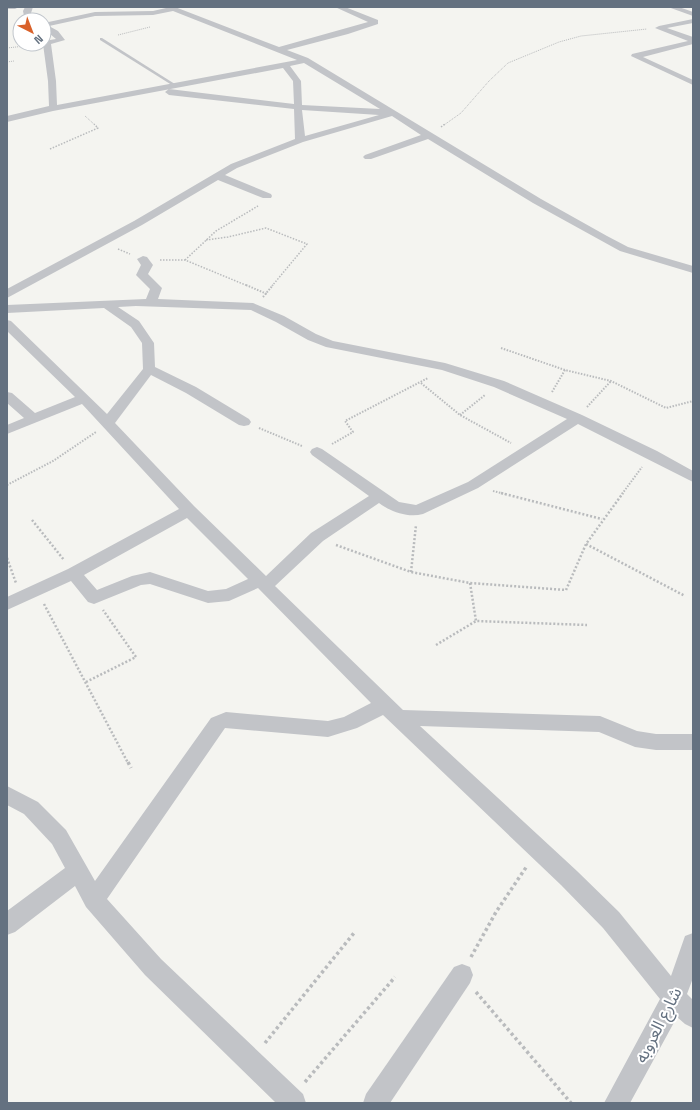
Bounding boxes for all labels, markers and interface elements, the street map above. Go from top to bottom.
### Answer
north arrow [12,12,52,52]
text: N [31,32,46,47]
street label: شارع العروبه [630,983,688,1067]

